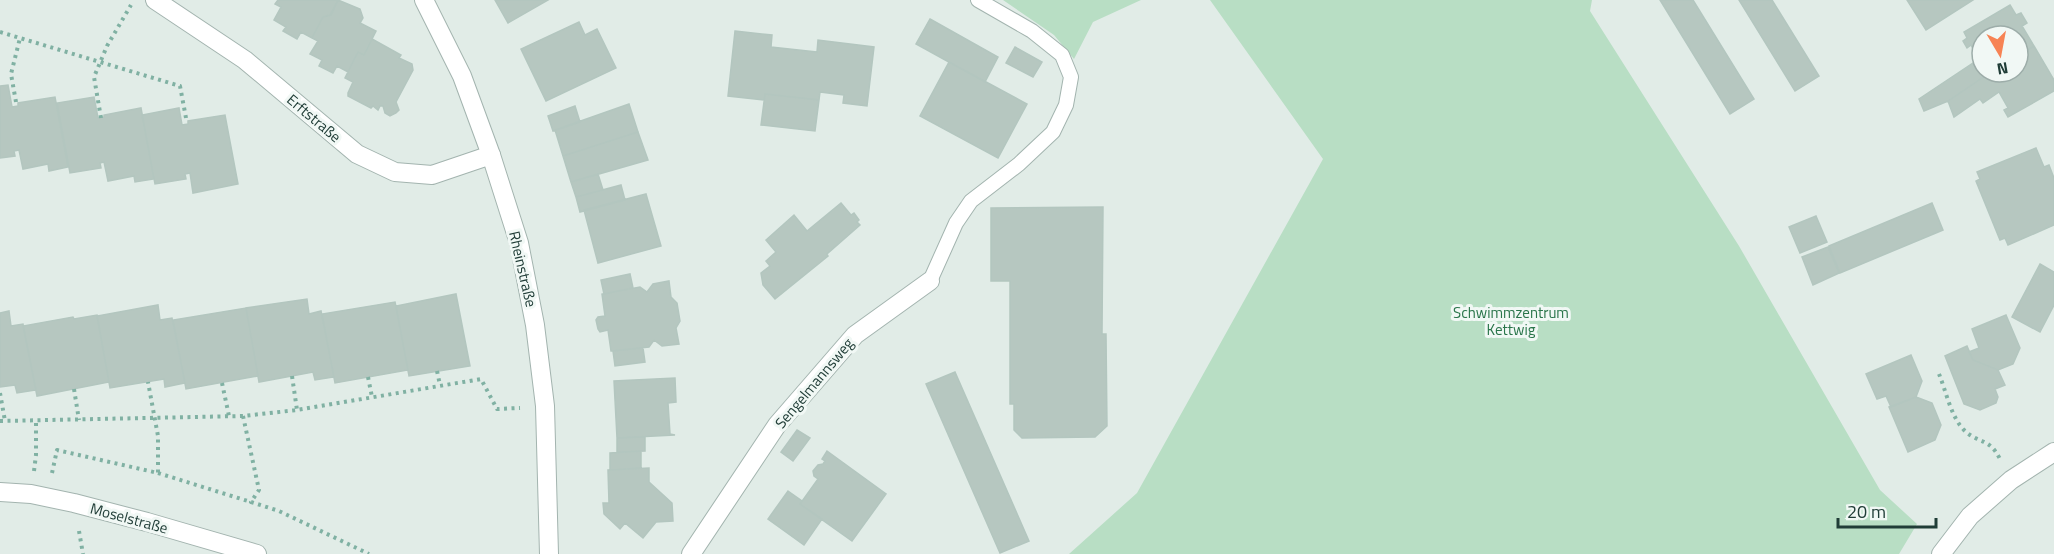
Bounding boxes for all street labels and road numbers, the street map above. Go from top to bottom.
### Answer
street label: Erftstraße [282,88,346,148]
street label: Rheinstraße [503,229,543,309]
street label: Sengelmannsweg [769,332,859,433]
street label: Moselstraße [88,497,170,539]

